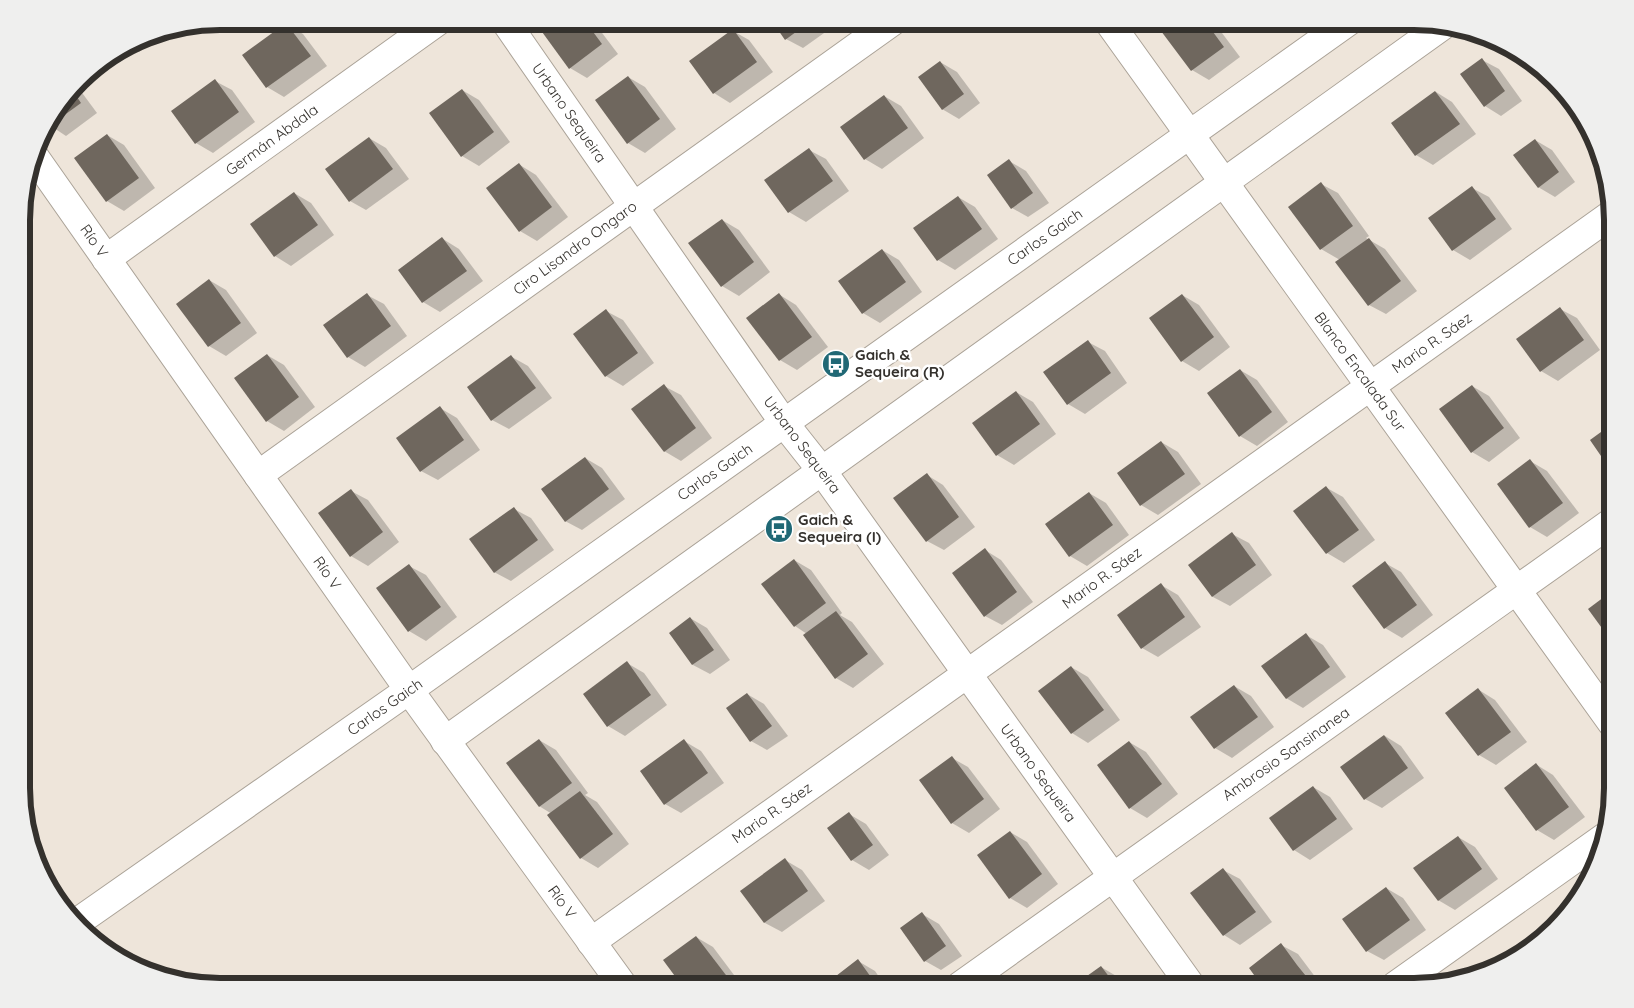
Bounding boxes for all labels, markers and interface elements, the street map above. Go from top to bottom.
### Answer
street label: Urbano Sequeira [528,59,611,166]
street label: Germán Abdala [222,100,322,180]
street label: Ciro Lisandro Ongaro [509,196,640,299]
street label: Carlos Gaich [1003,204,1086,269]
street label: Río V [76,220,113,261]
street label: Blanco Encalada Sur [1311,308,1410,436]
street label: Mario R. Sáez [1388,308,1476,377]
place label: Gaich & Sequeira (R) [855,345,944,381]
bus stop icon: Gaich & Sequeira (R) [821,349,851,379]
street label: Urbano Sequeira [759,392,845,497]
street label: Carlos Gaich [673,439,756,504]
place label: Gaich & Sequeira (I) [798,510,881,546]
bus stop icon: Gaich & Sequeira (I) [764,514,794,544]
street label: Mario R. Sáez [1058,542,1145,613]
street label: Río V [309,552,346,593]
street label: Carlos Gaich [343,674,426,739]
street label: Ambrosio Sansinanea [1218,703,1353,805]
street label: Urbano Sequeira [996,720,1081,826]
street label: Mario R. Sáez [728,778,816,847]
street label: Río V [544,881,581,922]

